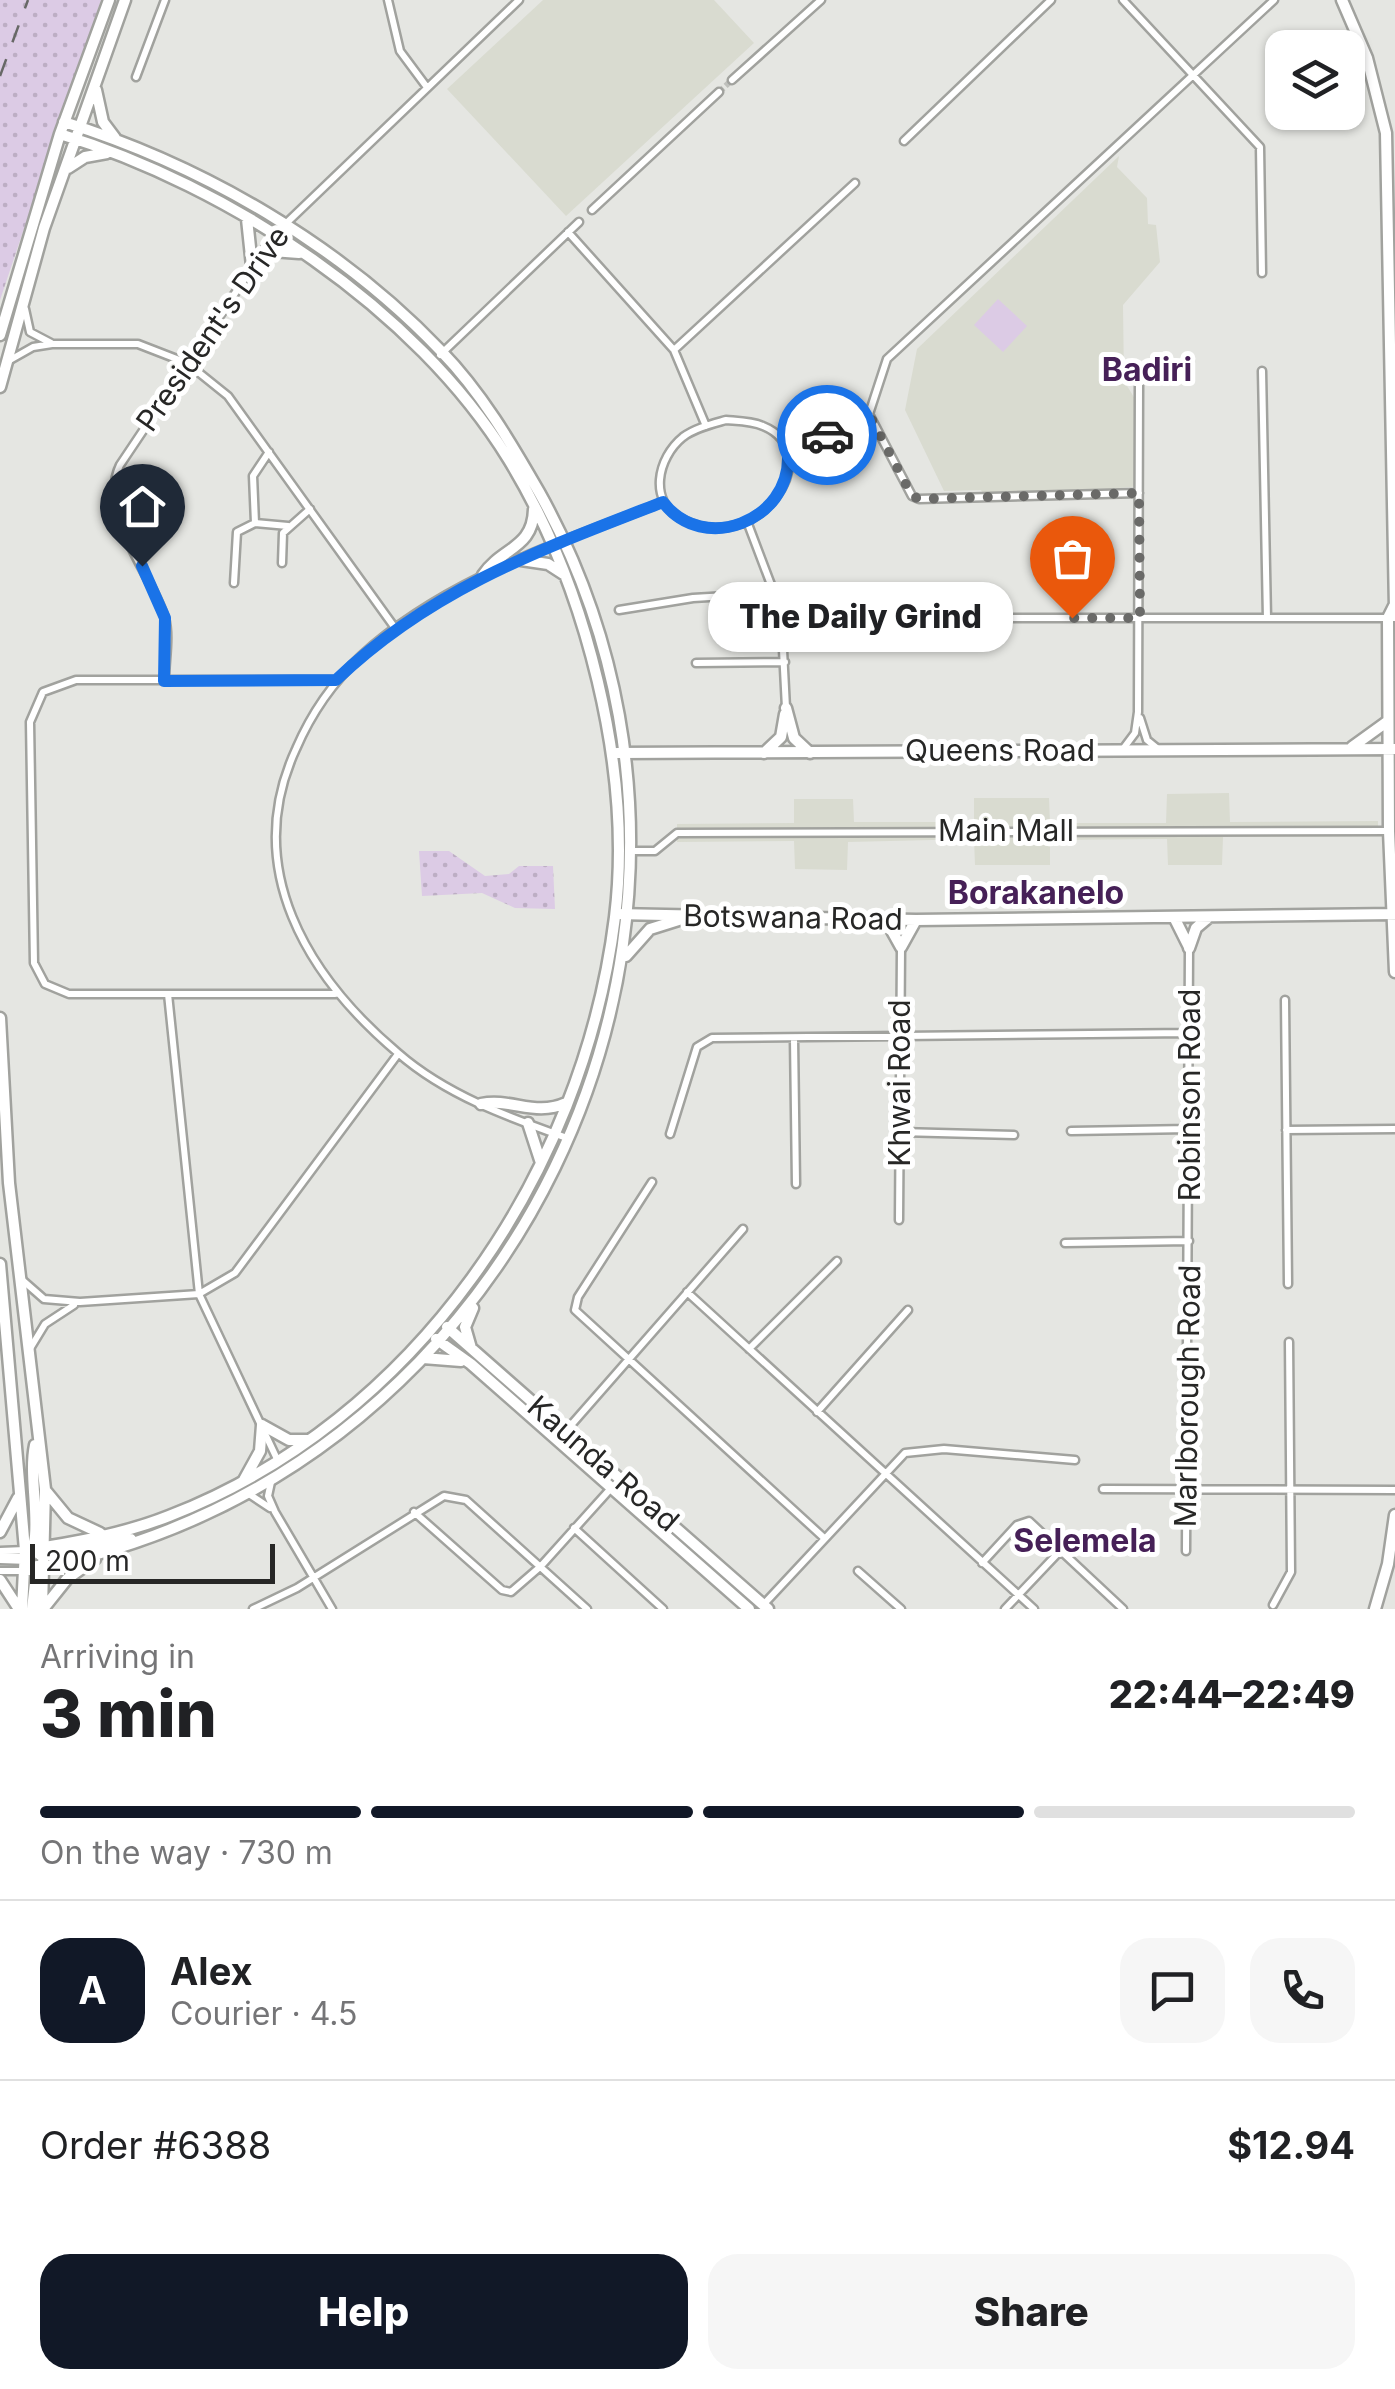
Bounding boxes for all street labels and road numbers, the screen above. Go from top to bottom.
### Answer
street label: President's Drive [128,219,296,438]
street label: Queens Road [905,732,1095,768]
street label: Main Mall [938,812,1074,848]
street label: Botswana Road [683,897,903,937]
street label: Robinson Road [1171,989,1207,1201]
street label: Khwai Road [881,999,917,1167]
street label: Marlborough Road [1167,1264,1207,1528]
street label: Kaunda Road [521,1388,687,1539]

